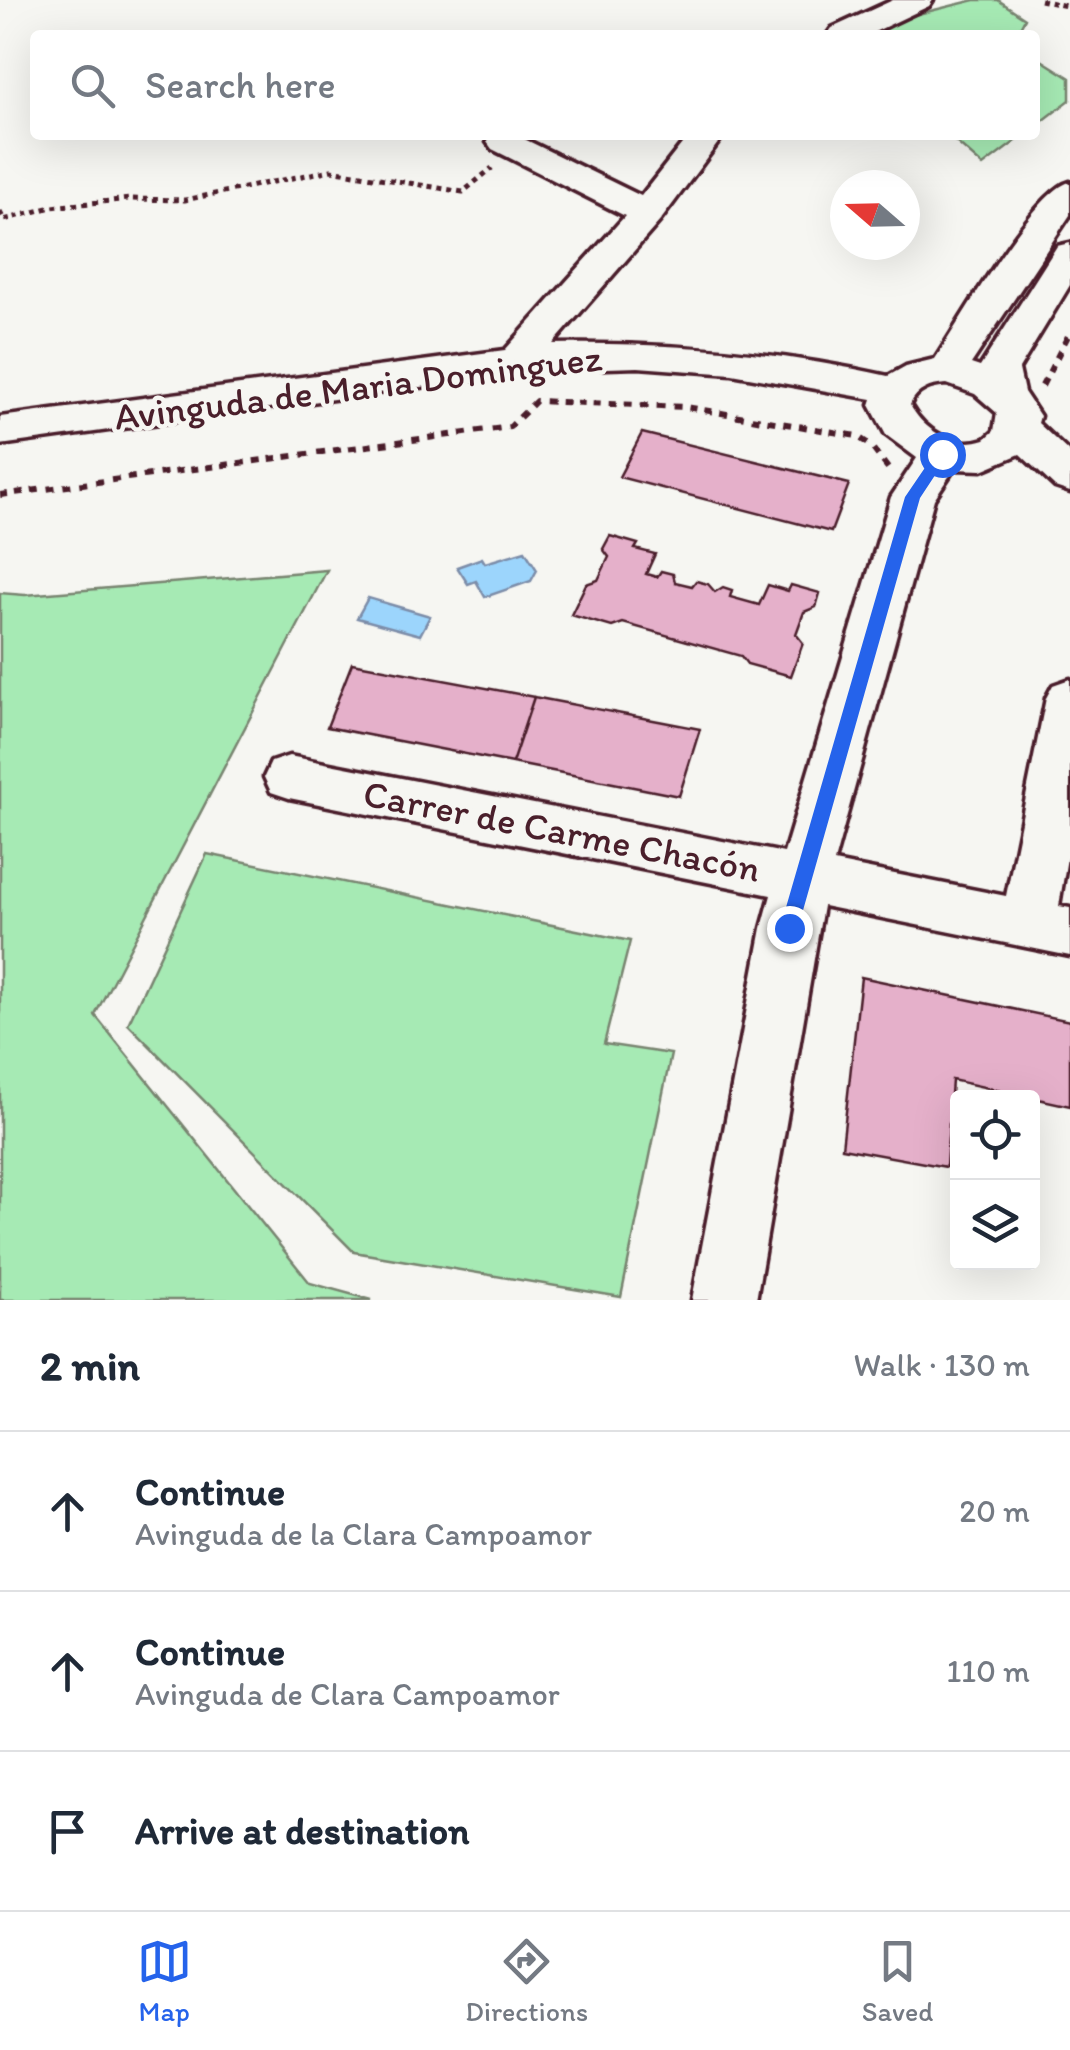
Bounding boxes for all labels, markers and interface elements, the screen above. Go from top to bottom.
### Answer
search box [30,30,1040,140]
icon: search [65,58,120,113]
text: Search here [145,62,336,108]
north arrow [830,170,920,260]
street label: Avinguda de Maria Dominguez [112,334,605,440]
route start [920,432,966,478]
street label: Carrer de Carme Chacón [360,770,764,892]
route end [767,906,813,952]
map controls [950,1090,1040,1270]
button: locate [950,1090,1040,1180]
button: layers [950,1180,1040,1270]
text: 2 min [40,1340,140,1391]
text: Walk · 130 m [854,1346,1030,1384]
text: Continue [135,1469,285,1515]
icon: ahead [40,1484,95,1539]
text: 20 m [959,1492,1030,1530]
text: Avinguda de la Clara Campoamor [135,1515,592,1553]
text: Continue [135,1629,285,1675]
icon: ahead [40,1644,95,1699]
text: 110 m [946,1652,1030,1690]
text: Avinguda de Clara Campoamor [135,1675,560,1713]
icon: arrive [40,1804,95,1859]
text: Arrive at destination [135,1808,470,1854]
tab: Map [137,1934,192,2028]
tab: Directions [465,1934,588,2028]
tab: Saved [862,1934,933,2028]

